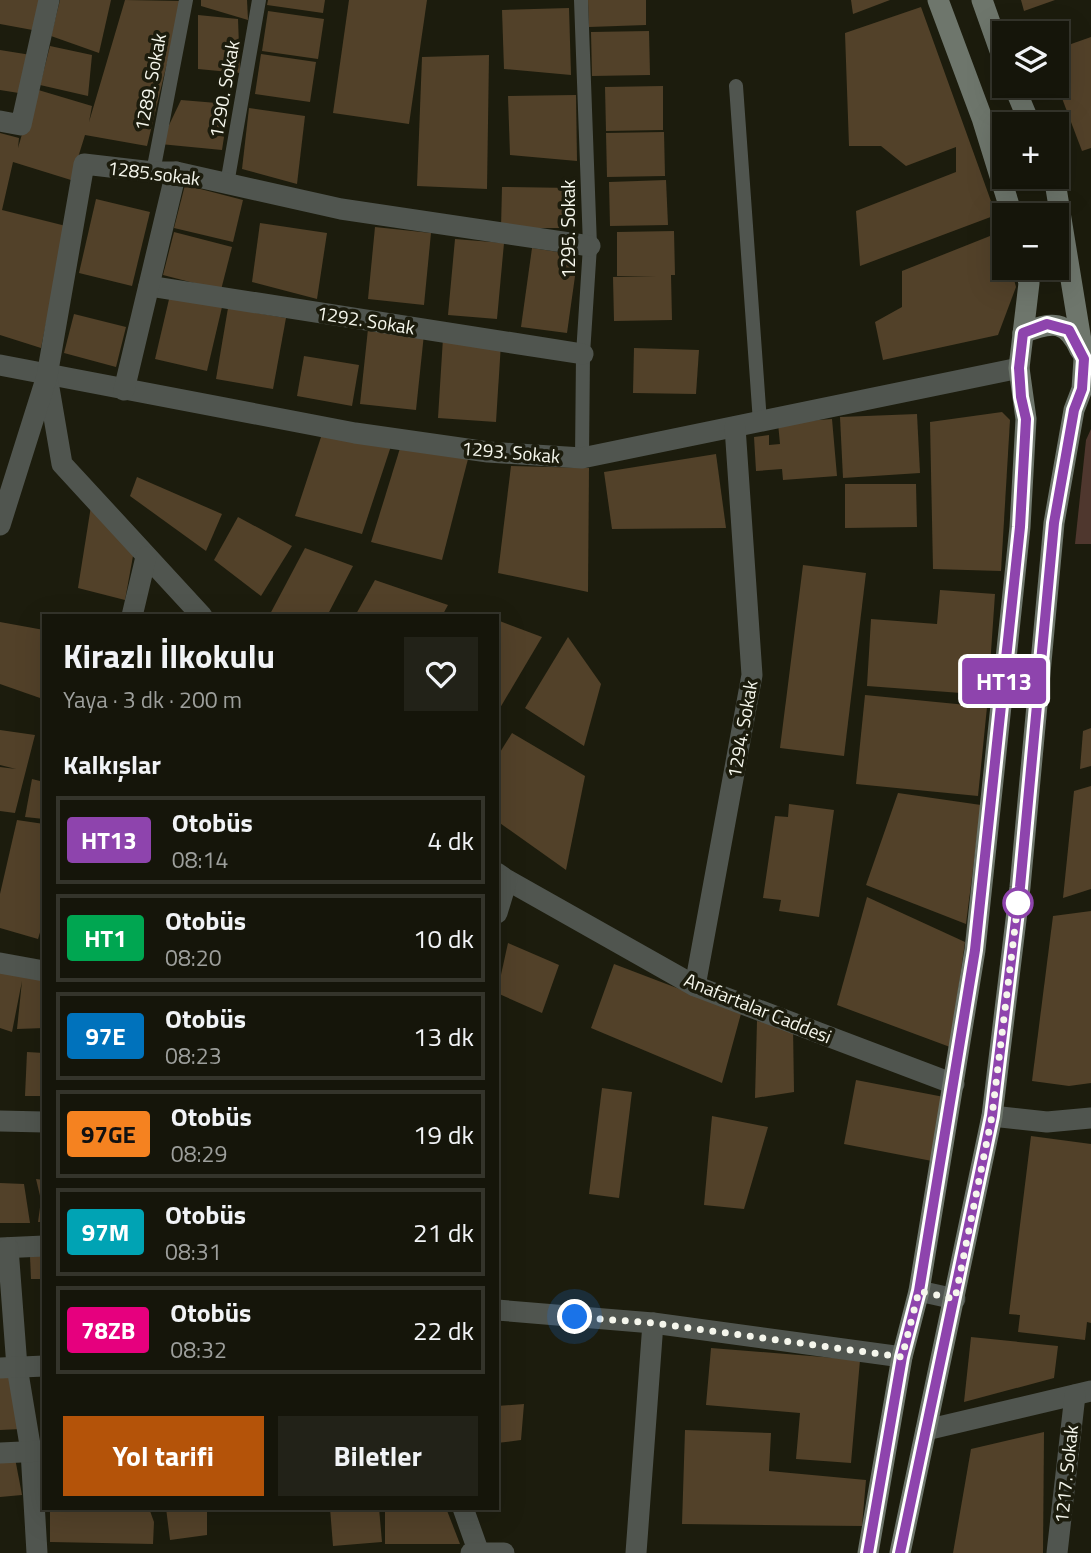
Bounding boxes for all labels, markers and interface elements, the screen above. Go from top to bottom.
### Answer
map controls [992,21,1069,280]
button: layers [992,21,1069,98]
street label: 1289. Sokak [126,31,173,133]
street label: 1290. Sokak [201,38,246,140]
button: + [992,112,1069,189]
street label: 1285.sokak [106,152,202,193]
street label: 1295. Sokak [553,180,582,278]
button: − [992,203,1069,280]
street label: 1292. Sokak [315,297,417,342]
street label: 1293. Sokak [461,433,562,470]
text: Kirazlı İlkokulu [63,631,275,681]
button: heart [404,637,478,711]
line badge: HT13 [955,658,1053,704]
text: HT13 [976,663,1032,699]
street label: 1294. Sokak [719,678,764,780]
text: Yaya · 3 dk · 200 m [63,682,242,717]
text: Kalkışlar [63,745,161,784]
text: Otobüs [172,803,253,842]
text: 4 dk [428,821,474,860]
text: HT13 [81,822,137,858]
text: 08:14 [172,842,228,877]
unlabelled marker [1003,888,1033,918]
text: Otobüs [165,901,246,940]
text: 10 dk [413,919,474,958]
text: HT1 [84,920,127,956]
text: 08:20 [165,940,222,975]
street label: Anafartalar Caddesi [680,965,836,1050]
text: Otobüs [165,999,246,1038]
text: 13 dk [413,1017,474,1056]
text: 97E [85,1018,126,1054]
text: 08:23 [165,1038,222,1073]
text: Otobüs [171,1097,252,1136]
text: 19 dk [413,1115,474,1154]
text: 97GE [81,1116,136,1152]
text: 08:29 [171,1136,227,1171]
text: Otobüs [165,1195,246,1234]
text: 21 dk [413,1213,474,1252]
text: 97M [82,1214,129,1250]
text: 08:31 [165,1234,222,1269]
text: Otobüs [170,1293,251,1332]
your location [557,1299,592,1334]
text: 22 dk [413,1311,474,1350]
text: 78ZB [81,1312,135,1348]
text: 08:32 [170,1332,227,1367]
button: Yol tarifi [63,1416,264,1496]
button: Biletler [278,1416,478,1496]
street label: 1217. Sokak [1046,1423,1085,1525]

